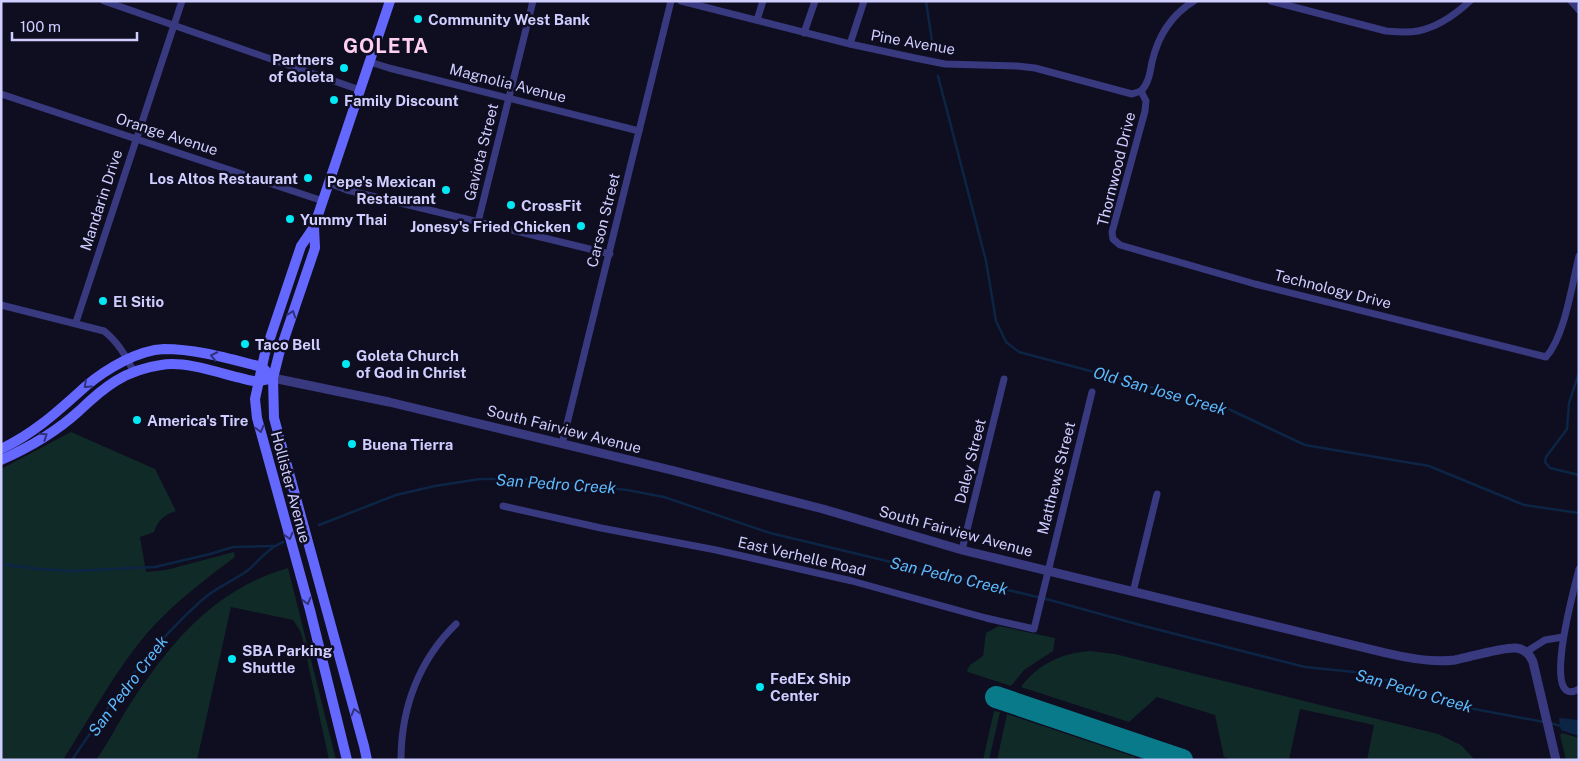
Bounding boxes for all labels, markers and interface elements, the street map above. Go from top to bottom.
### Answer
scale bar [12,10,138,42]
place label: Community West Bank [428,11,590,28]
marker: Community West Bank [412,13,424,25]
text: 100 m [20,18,61,35]
street label: Pine Avenue [869,26,957,58]
district label: GOLETA [343,34,429,58]
place label: Partners of Goleta [269,51,334,85]
street label: Magnolia Avenue [448,60,568,106]
marker: Partners of Goleta [338,62,350,74]
place label: Family Discount [344,92,459,109]
marker: Family Discount [328,94,340,106]
street label: Gaviota Street [461,101,501,203]
street label: Orange Avenue [114,110,220,158]
street label: Thornwood Drive [1094,110,1138,228]
street label: Mandarin Drive [77,147,125,253]
place label: Los Altos Restaurant [149,170,298,187]
street label: Carson Street [583,171,623,269]
marker: Los Altos Restaurant [302,172,314,184]
place label: Pepe's Mexican Restaurant [327,173,436,207]
marker: Pepe's Mexican Restaurant [440,184,452,196]
place label: CrossFit [521,197,582,214]
marker: CrossFit [505,199,517,211]
place label: Yummy Thai [300,211,387,228]
marker: Yummy Thai [284,213,296,225]
place label: Jonesy's Fried Chicken [410,218,571,235]
marker: Jonesy's Fried Chicken [575,220,587,232]
street label: Technology Drive [1273,266,1393,312]
place label: El Sitio [113,293,164,310]
marker: El Sitio [97,295,109,307]
one-way arrow [286,311,296,319]
place label: Taco Bell [255,336,321,353]
marker: Taco Bell [239,338,251,350]
place label: Goleta Church of God in Christ [356,347,467,381]
one-way arrow [210,351,219,361]
marker: Goleta Church of God in Christ [340,358,352,370]
water label: Old San Jose Creek [1091,363,1229,419]
one-way arrow [84,380,93,389]
street label: South Fairview Avenue [485,402,643,456]
place label: America's Tire [147,412,248,429]
marker: America's Tire [131,414,143,426]
street label: Daley Street [951,417,989,505]
street label: Matthews Street [1034,420,1078,536]
one-way arrow [254,425,265,434]
street label: Hollister Avenue [268,429,314,545]
one-way arrow [38,433,48,442]
place label: Buena Tierra [362,436,453,453]
marker: Buena Tierra [346,438,358,450]
water label: San Pedro Creek [495,470,617,498]
street label: South Fairview Avenue [877,502,1035,560]
one-way arrow [284,531,294,540]
street label: East Verhelle Road [736,533,868,579]
water label: San Pedro Creek [888,553,1010,599]
one-way arrow [301,596,312,605]
water label: San Pedro Creek [84,632,172,740]
place label: SBA Parking Shuttle [242,642,333,676]
marker: SBA Parking Shuttle [226,653,238,665]
water label: San Pedro Creek [1353,665,1475,717]
place label: FedEx Ship Center [770,670,851,704]
marker: FedEx Ship Center [754,681,766,693]
one-way arrow [351,709,361,717]

